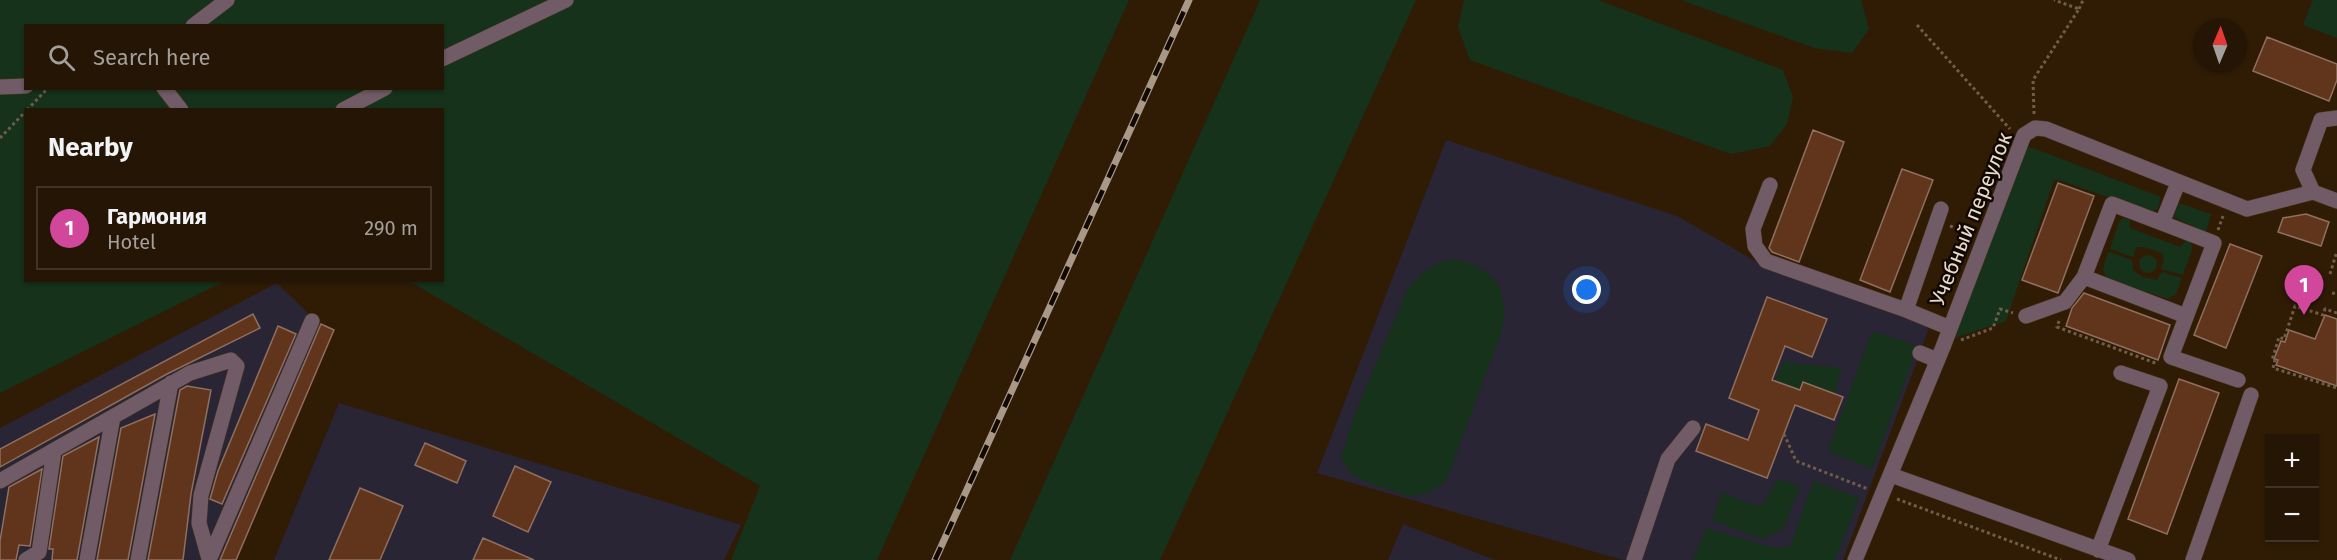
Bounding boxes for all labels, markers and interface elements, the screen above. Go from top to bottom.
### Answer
north arrow [2193,18,2247,72]
search box [24,24,444,90]
icon: search [45,41,78,74]
text: Search here [93,44,211,71]
street label: Учебный переулок [1924,128,2018,310]
text: Nearby [48,132,133,163]
text: Гармония [107,203,207,230]
text: 1 [65,216,74,240]
text: 290 m [364,216,418,240]
text: Hotel [107,230,156,254]
pin: 1 [2284,266,2324,315]
your location [1572,275,1601,304]
map controls [2265,434,2319,542]
button: + [2265,434,2319,488]
button: − [2265,488,2319,542]

